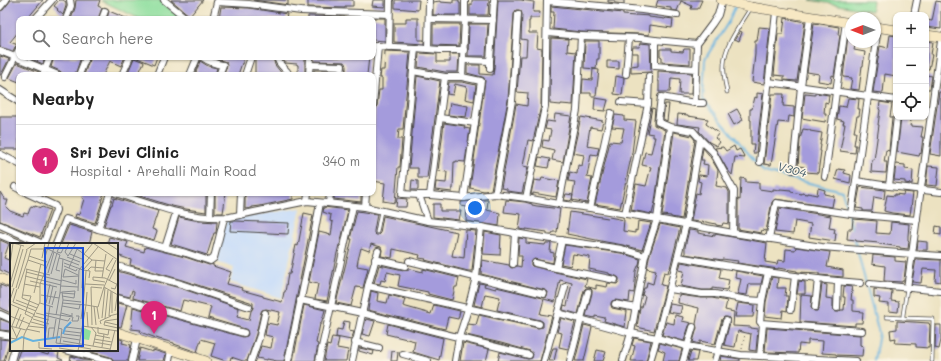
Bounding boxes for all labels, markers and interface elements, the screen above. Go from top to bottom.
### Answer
north arrow [845,12,881,48]
map controls [893,12,929,120]
button: + [893,12,929,48]
search box [16,16,376,60]
icon: search [30,27,52,49]
text: Search here [62,28,153,48]
button: − [893,48,929,84]
button: locate [893,84,929,120]
text: Nearby [32,87,94,109]
text: Sri Devi Clinic [70,142,179,162]
text: 1 [42,152,48,169]
text: 340 m [322,152,360,169]
water label: V304 [776,158,808,180]
text: Hospital · Arehalli Main Road [70,162,256,179]
your location [465,198,485,218]
inset map [10,243,118,351]
pin: 1 [141,301,167,334]

